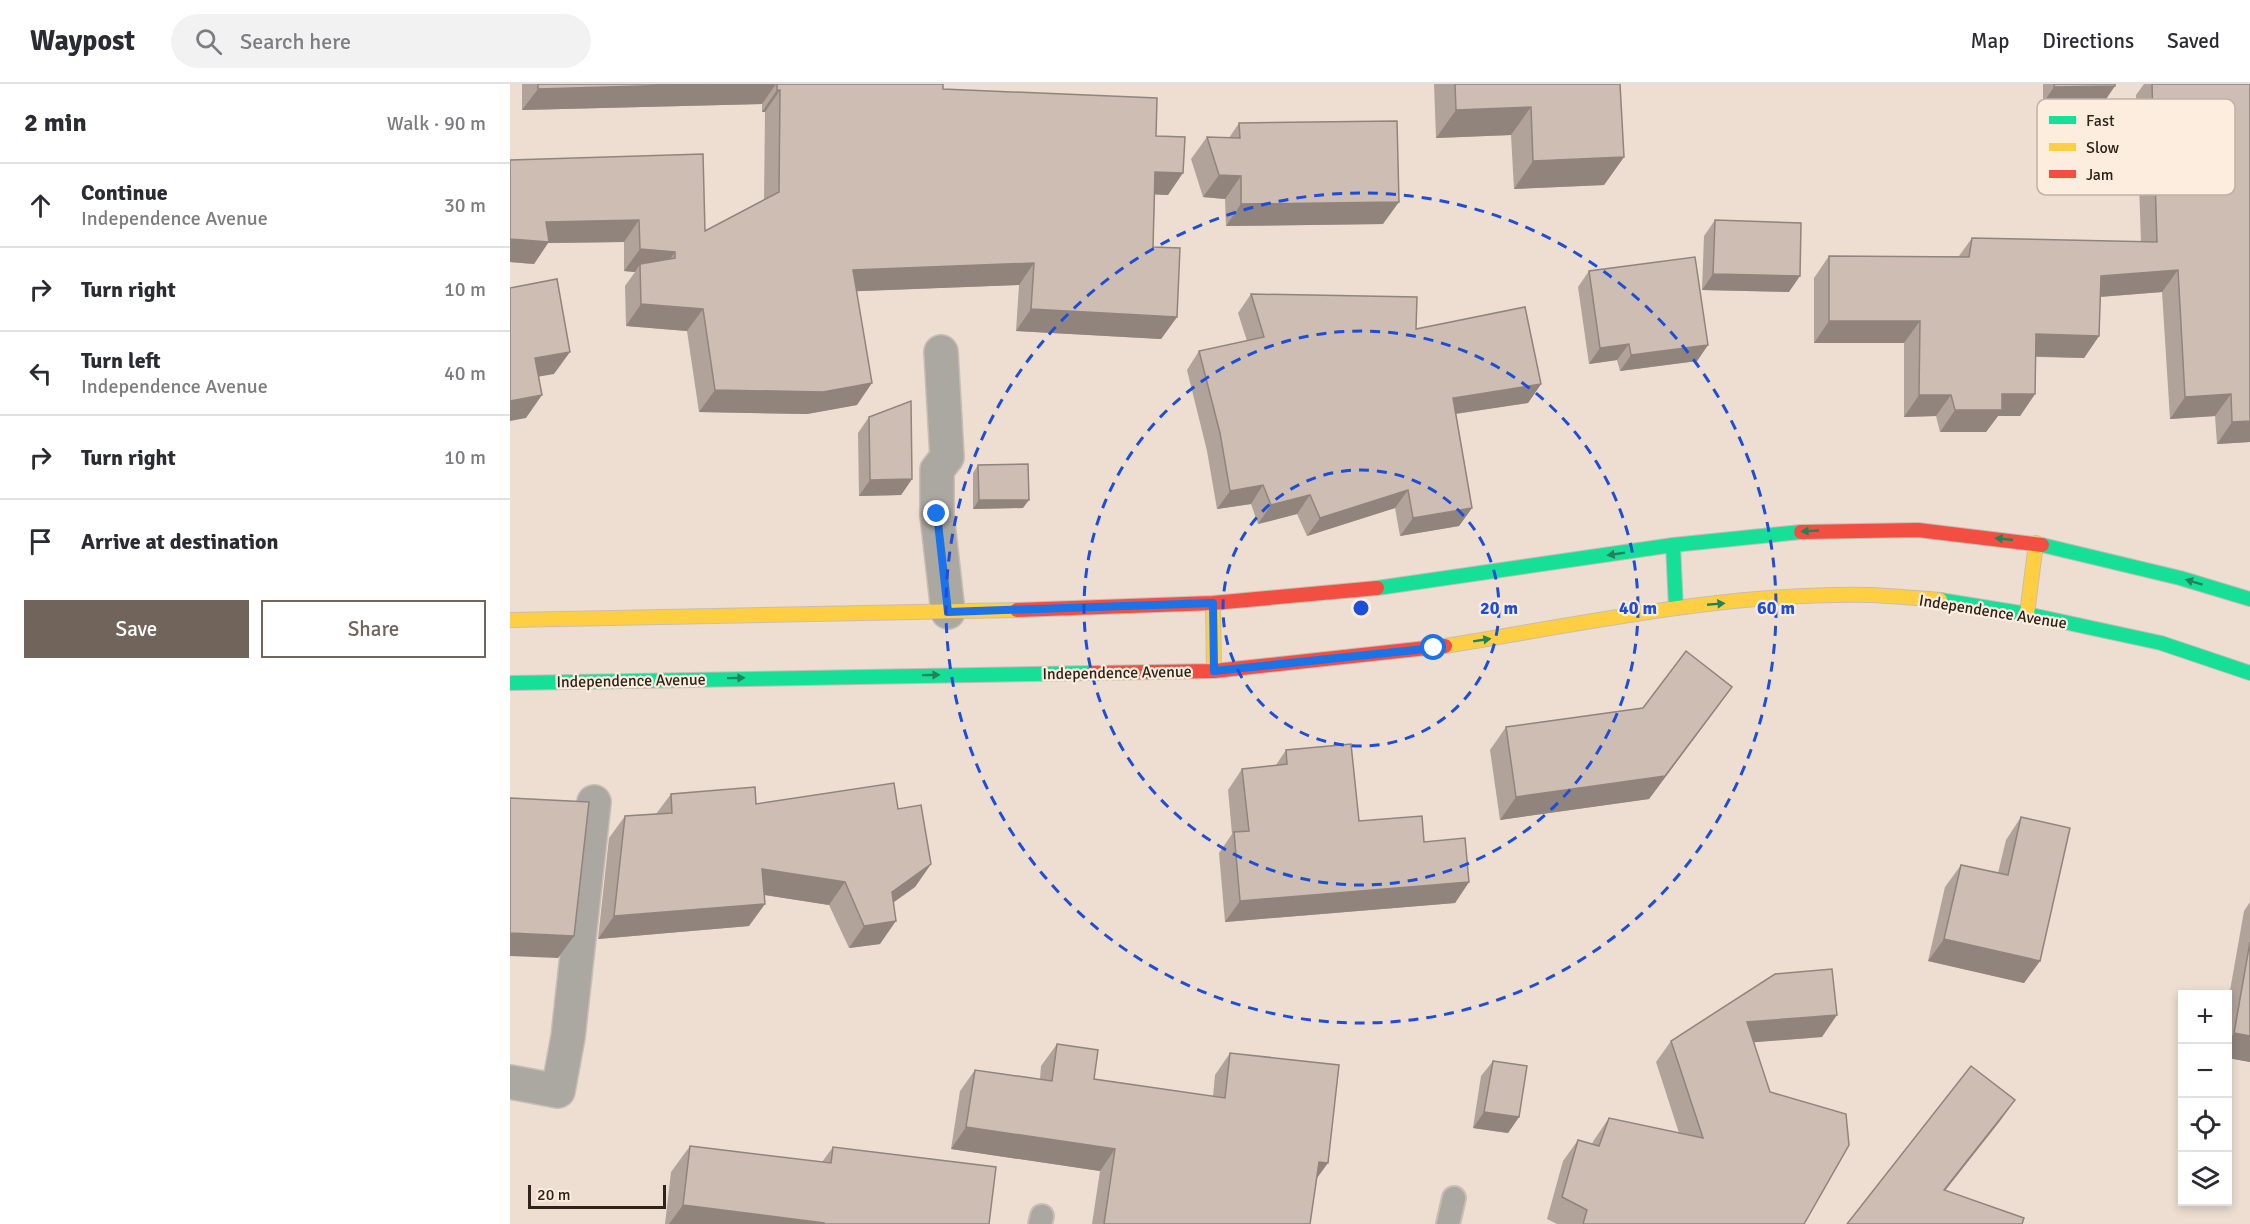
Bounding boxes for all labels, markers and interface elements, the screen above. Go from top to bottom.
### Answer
search box [171,14,591,68]
text: Waypost [30,24,135,58]
icon: search [192,25,225,58]
text: Search here [240,28,351,55]
text: Map [1971,28,2009,54]
text: Directions [2042,28,2134,54]
text: Saved [2167,28,2220,54]
legend [2037,99,2235,195]
text: 2 min [24,107,87,139]
text: Walk · 90 m [387,111,486,136]
text: Fast [2086,111,2115,131]
text: Slow [2086,138,2120,158]
text: Jam [2086,165,2114,185]
text: Continue [81,179,168,206]
icon: ahead [24,189,57,222]
text: 30 m [444,193,486,218]
text: Independence Avenue [81,206,268,231]
icon: right [24,273,57,306]
text: Turn right [81,276,176,303]
text: 10 m [444,277,486,302]
text: Turn left [81,347,161,374]
icon: left [24,357,57,390]
text: 40 m [444,361,486,386]
text: Independence Avenue [81,374,268,399]
icon: right [24,441,57,474]
text: Turn right [81,444,176,471]
text: 10 m [444,445,486,470]
route end [923,500,949,526]
icon: arrive [24,525,57,558]
one-way arrow [1800,526,1819,536]
text: Arrive at destination [81,528,278,555]
one-way arrow [1994,535,2013,544]
one-way arrow [1606,550,1625,559]
one-way arrow [2185,577,2203,587]
street label: Independence Avenue [1918,590,2068,634]
text: 20 m [1480,597,1518,619]
text: 40 m [1619,597,1657,619]
text: 60 m [1757,597,1795,619]
centre of rings [1351,598,1371,618]
one-way arrow [1706,599,1725,609]
button: Save [24,600,249,658]
button: Share [261,600,486,658]
route start [1420,634,1446,660]
one-way arrow [1472,635,1491,644]
street label: Independence Avenue [1042,662,1192,684]
street label: Independence Avenue [556,670,706,692]
one-way arrow [922,670,941,680]
one-way arrow [727,673,746,683]
map controls [2178,990,2232,1206]
button: + [2178,990,2232,1044]
button: − [2178,1044,2232,1098]
button: locate [2178,1098,2232,1152]
button: layers [2178,1152,2232,1206]
scale bar [528,1182,666,1210]
text: 20 m [537,1185,571,1205]

